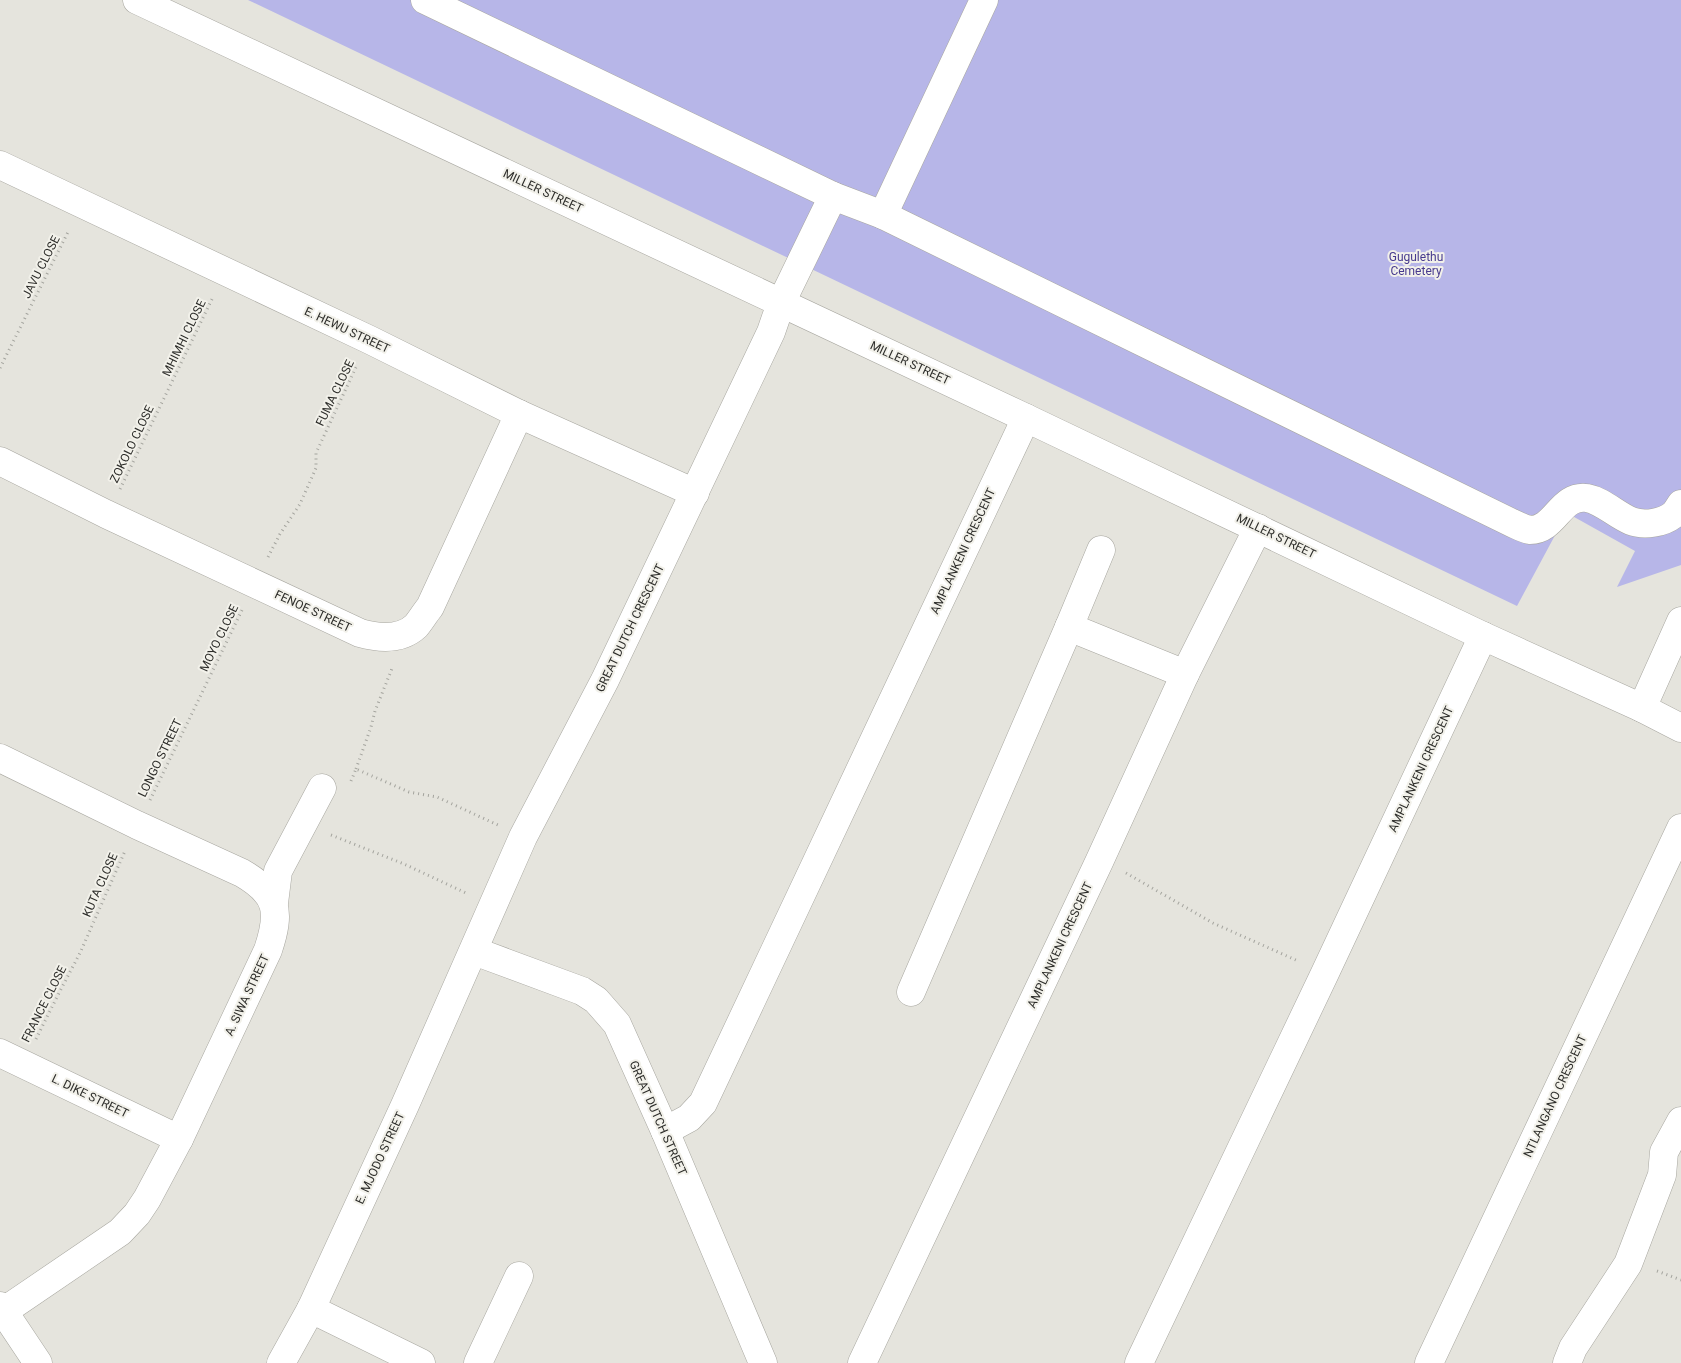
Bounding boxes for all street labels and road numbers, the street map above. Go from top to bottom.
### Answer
street label: MILLER STREET [501,166,585,216]
street label: JAVU CLOSE [19,233,63,301]
street label: MHIMHI CLOSE [159,297,209,379]
street label: E. HEWU STREET [302,304,392,356]
street label: MILLER STREET [868,338,952,388]
street label: FUMA CLOSE [313,357,357,428]
street label: ZOKOLO CLOSE [107,403,157,485]
street label: AMPLANKENI CRESCENT [928,486,998,616]
street label: MILLER STREET [1234,511,1318,561]
street label: GREAT DUTCH CRESCENT [593,562,667,694]
street label: FENOE STREET [273,587,353,635]
street label: MOYO CLOSE [197,602,241,674]
street label: AMPLANKENI CRESCENT [1386,704,1456,834]
street label: LONGO STREET [135,717,185,799]
street label: KUTA CLOSE [80,851,120,919]
street label: AMPLANKENI CRESCENT [1025,880,1095,1010]
street label: A. SIWA STREET [222,952,272,1038]
street label: FRANCE CLOSE [19,963,69,1045]
street label: NTLANGANO CRESCENT [1520,1032,1590,1160]
street label: GREAT DUTCH STREET [626,1059,690,1177]
street label: L. DIKE STREET [49,1071,131,1121]
street label: E. MJODO STREET [353,1110,407,1206]

